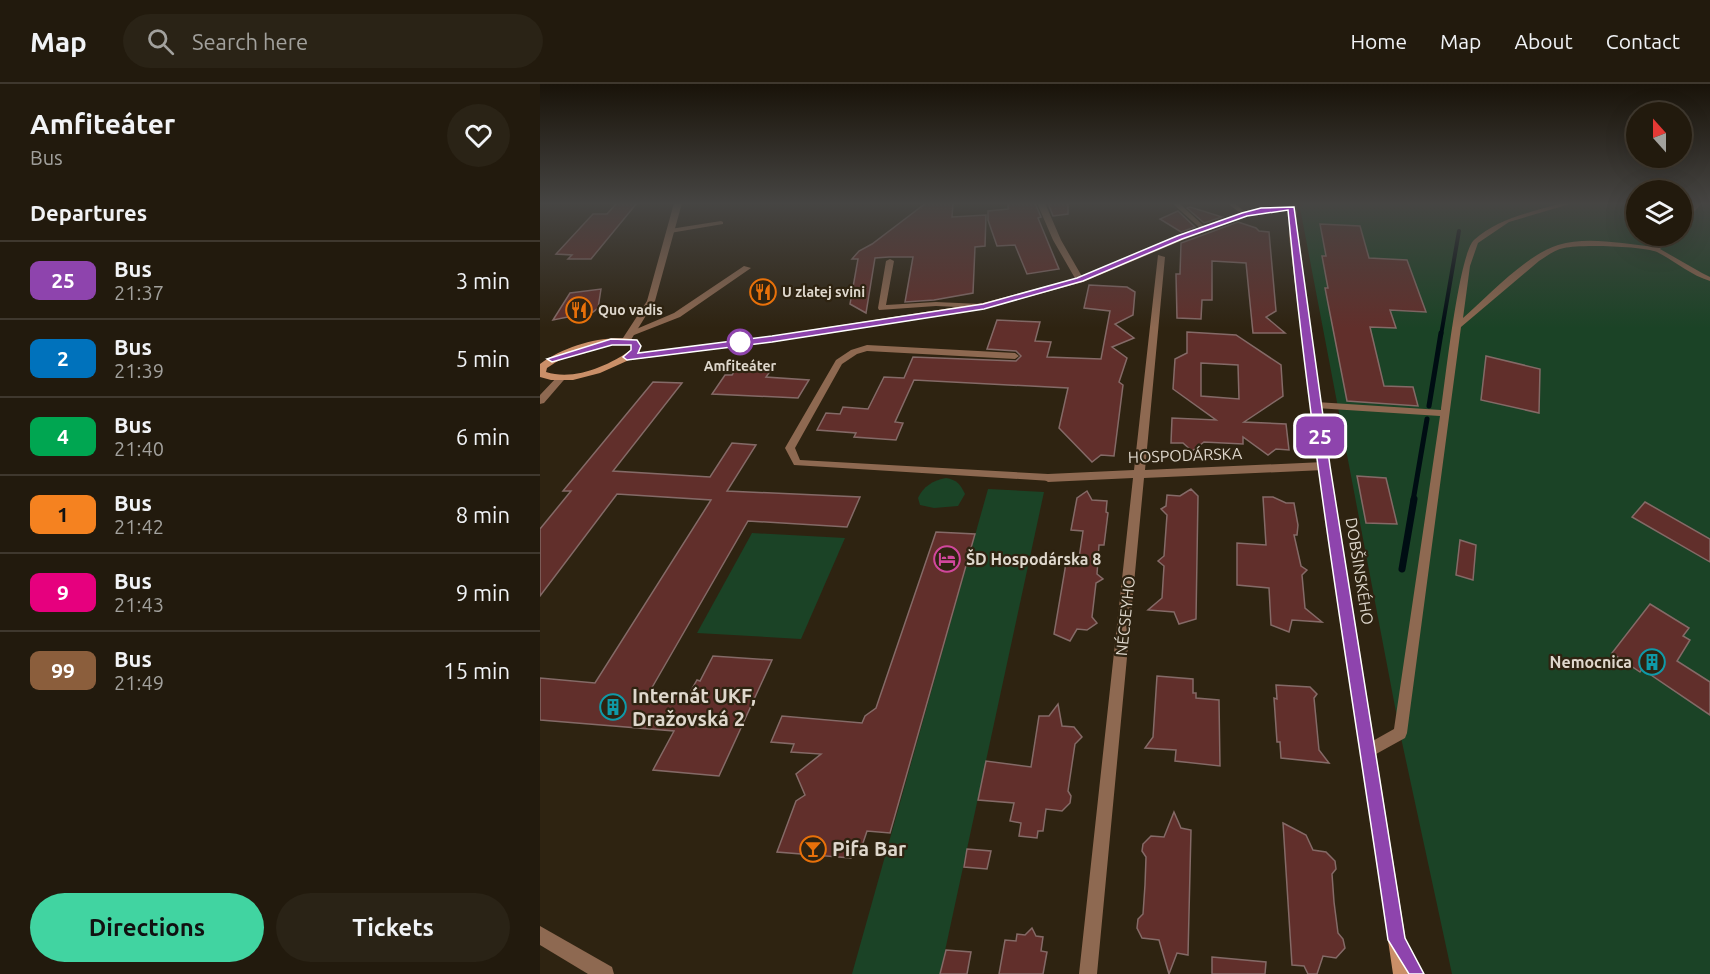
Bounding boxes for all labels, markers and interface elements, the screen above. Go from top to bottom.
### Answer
search box [123,14,543,68]
icon: search [144,25,177,58]
text: Map [30,26,87,57]
text: Search here [192,29,308,54]
text: Home [1350,29,1407,53]
text: Map [1440,29,1481,53]
text: About [1514,29,1573,53]
text: Contact [1606,29,1680,53]
north arrow [1626,102,1692,168]
map controls [1626,102,1692,246]
button: heart [447,104,510,167]
text: Amfiteáter [30,108,175,139]
text: Bus [30,146,63,169]
button: layers [1626,180,1692,246]
text: Departures [30,200,147,225]
text: Bus [114,256,152,281]
text: 25 [51,268,75,292]
text: 3 min [456,268,510,293]
restaurant icon: U zlatej svini [748,277,778,307]
text: 21:37 [114,281,164,304]
place label: U zlatej svini [782,284,865,300]
restaurant icon: Quo vadis [564,295,594,325]
place label: Quo vadis [598,302,663,318]
marker: Amfiteáter [727,329,753,355]
text: Bus [114,334,152,359]
text: 2 [57,346,69,370]
text: 5 min [456,346,510,371]
place label: Amfiteáter [704,358,777,374]
text: 21:39 [114,359,164,382]
text: Bus [114,412,152,437]
line badge: 25 [1293,416,1347,456]
text: 4 [57,424,69,448]
text: 6 min [456,424,510,449]
text: 25 [1308,424,1332,448]
text: 21:40 [114,437,164,460]
street label: HOSPODÁRSKA [1127,442,1243,466]
text: Bus [114,490,152,515]
text: 1 [57,502,69,526]
text: 8 min [456,502,510,527]
text: 21:42 [114,515,164,538]
street label: DOBŠINSKÉHO [1343,516,1379,626]
hotel icon: ŠD Hospodárska 8 [932,544,962,574]
place label: ŠD Hospodárska 8 [966,549,1101,568]
text: Bus [114,568,152,593]
street label: NÉCSEYHO [1110,575,1138,657]
text: 9 [57,580,69,604]
text: 9 min [456,580,510,605]
text: 21:43 [114,593,164,616]
text: Bus [114,646,152,671]
building icon: Nemocnica [1637,647,1667,677]
place label: Nemocnica [1550,653,1632,671]
text: 99 [51,658,75,682]
text: 15 min [443,658,510,683]
text: 21:49 [114,671,164,694]
place label: Internát UKF, Dražovská 2 [632,684,756,730]
building icon: Internát UKF, Dražovská 2 [598,692,628,722]
bar icon: Pifa Bar [798,834,828,864]
place label: Pifa Bar [832,837,907,860]
button: Directions [30,893,264,962]
button: Tickets [276,893,510,962]

